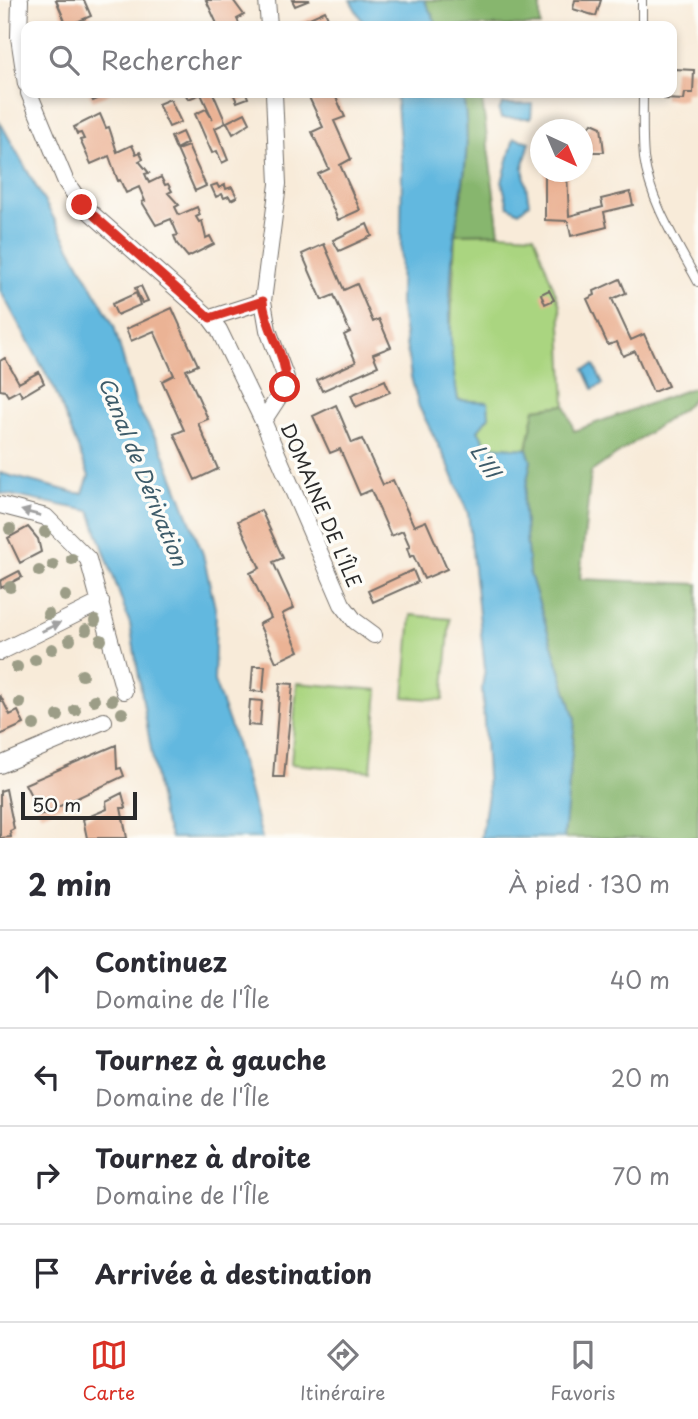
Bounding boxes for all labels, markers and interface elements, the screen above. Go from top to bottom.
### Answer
search box [21,21,677,98]
text: Rechercher [101,40,242,79]
icon: search [45,41,83,79]
north arrow [530,119,593,182]
route end [66,189,97,220]
route start [269,371,300,402]
water label: Canal de Dérivation [91,372,197,572]
street label: DOMAINE DE L'ÎLE [275,418,369,592]
water label: L'Ill [463,437,510,486]
one-way arrow [19,507,41,518]
one-way arrow [41,621,61,633]
scale bar [21,789,136,821]
text: 50 m [32,790,81,818]
text: 2 min [28,861,112,906]
text: À pied · 130 m [508,866,670,901]
text: Continuez [95,942,227,981]
icon: ahead [28,960,66,998]
text: 40 m [610,962,670,997]
text: Domaine de l'Île [95,981,270,1016]
text: Tournez à gauche [95,1040,326,1079]
icon: left [28,1058,66,1096]
text: 20 m [611,1060,670,1095]
text: Domaine de l'Île [95,1079,270,1114]
text: Tournez à droite [95,1138,311,1177]
icon: right [28,1156,66,1194]
text: 70 m [612,1158,670,1193]
text: Domaine de l'Île [95,1177,270,1212]
icon: arrive [28,1254,66,1292]
text: Arrivée à destination [95,1254,372,1293]
tab: Carte [82,1336,135,1406]
tab: Itinéraire [300,1336,385,1406]
tab: Favoris [550,1336,616,1406]

